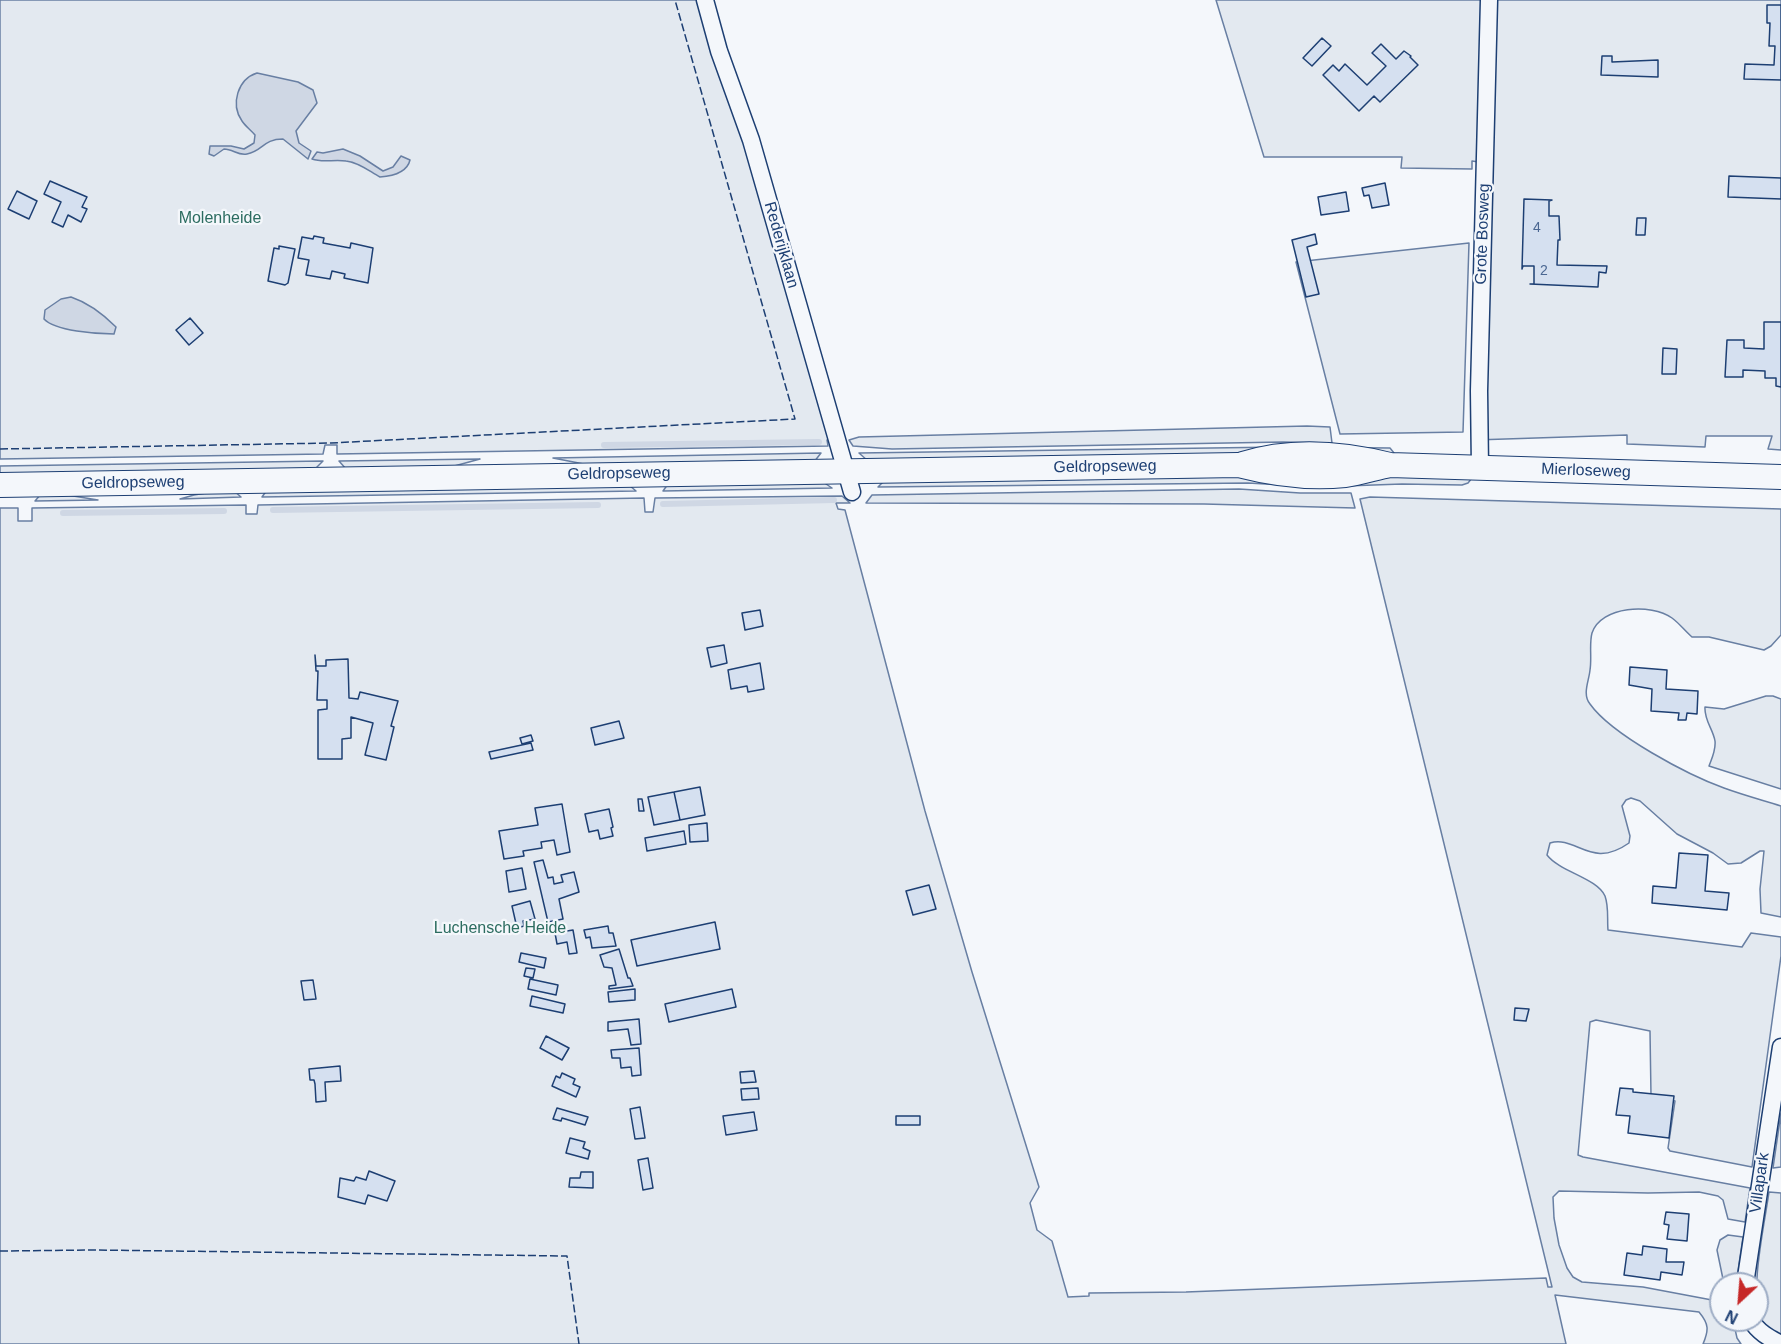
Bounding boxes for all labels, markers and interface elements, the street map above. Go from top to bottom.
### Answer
street label: Grote Bosweg [1472,183,1494,285]
street label: Rederijklaan [760,200,802,290]
park label: Molenheide [179,209,261,229]
house number: 4 [1533,220,1541,236]
house number: 2 [1540,263,1548,279]
street label: Geldropseweg [1053,457,1157,477]
street label: Mierloseweg [1541,460,1631,482]
street label: Geldropseweg [567,464,671,484]
street label: Geldropseweg [81,473,185,493]
park label: Luchensche Heide [434,919,566,939]
street label: Villapark [1746,1151,1774,1215]
north arrow [1709,1272,1769,1332]
text: N [1723,1307,1741,1327]

